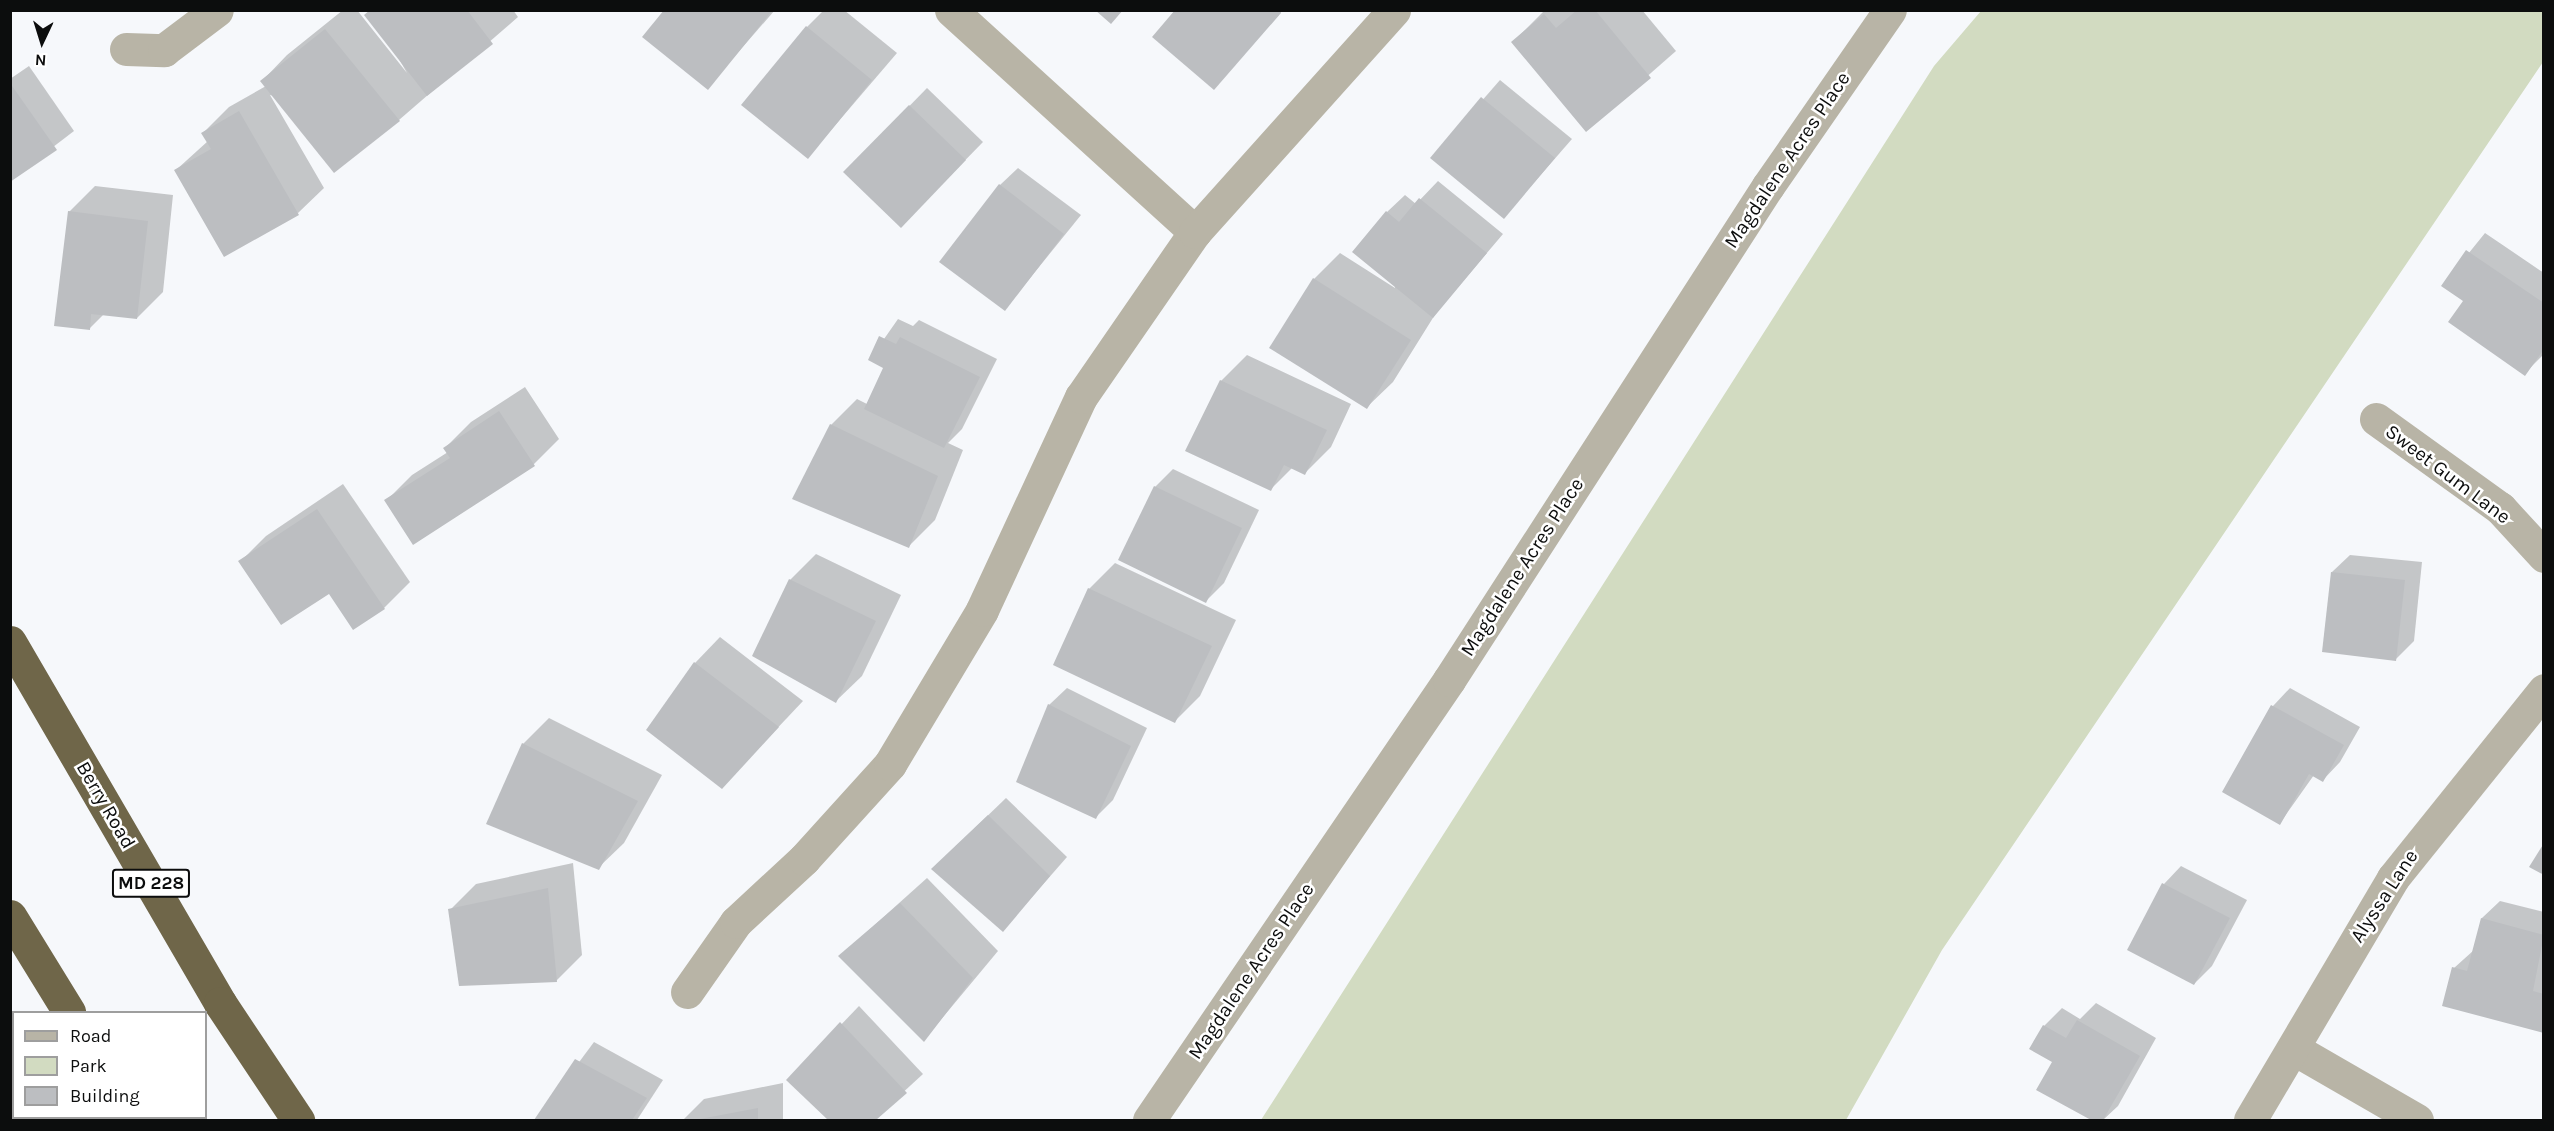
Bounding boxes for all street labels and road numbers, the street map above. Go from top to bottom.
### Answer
street label: Magdalene Acres Place [1719,67,1855,253]
street label: Sweet Gum Lane [2381,419,2515,529]
street label: Magdalene Acres Place [1455,473,1589,661]
street label: Berry Road [71,757,141,853]
street label: Alyssa Lane [2345,845,2423,947]
road number: MD 228 [110,868,192,898]
street label: Magdalene Acres Place [1183,878,1319,1064]

